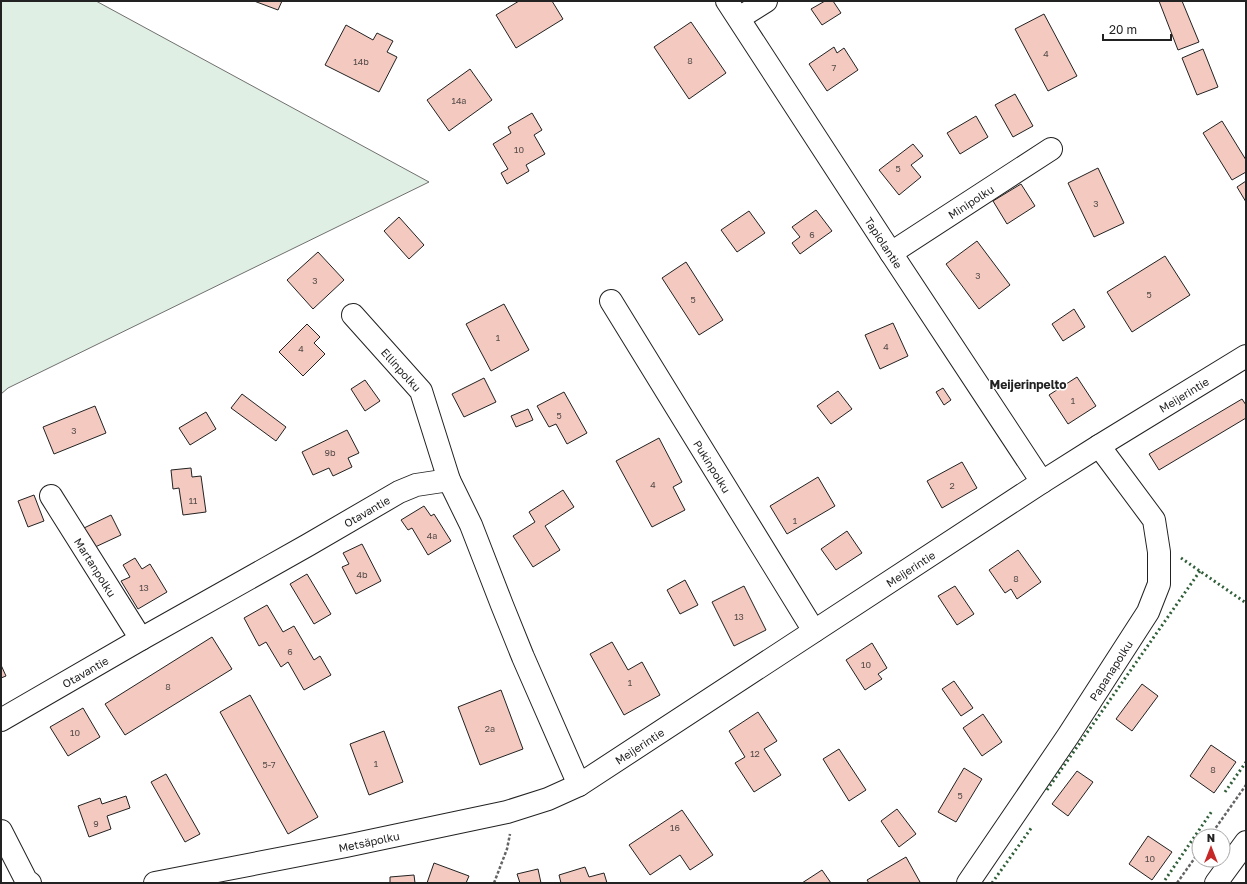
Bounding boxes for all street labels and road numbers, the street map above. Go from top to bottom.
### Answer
street label: Minipolku [945,182,996,221]
street label: Tapiolantie [863,214,906,270]
street label: Ellinpolku [379,345,424,394]
street label: Meijerintie [1156,374,1211,414]
street label: Pukinpolku [691,437,734,495]
street label: Otavantie [341,493,392,529]
street label: Martanpolku [72,535,119,599]
street label: Meijerintie [883,548,937,589]
street label: Papanapolku [1086,638,1135,703]
street label: Otavantie [60,653,110,690]
street label: Meijerintie [612,725,666,766]
street label: Metsäpolku [337,828,401,854]

